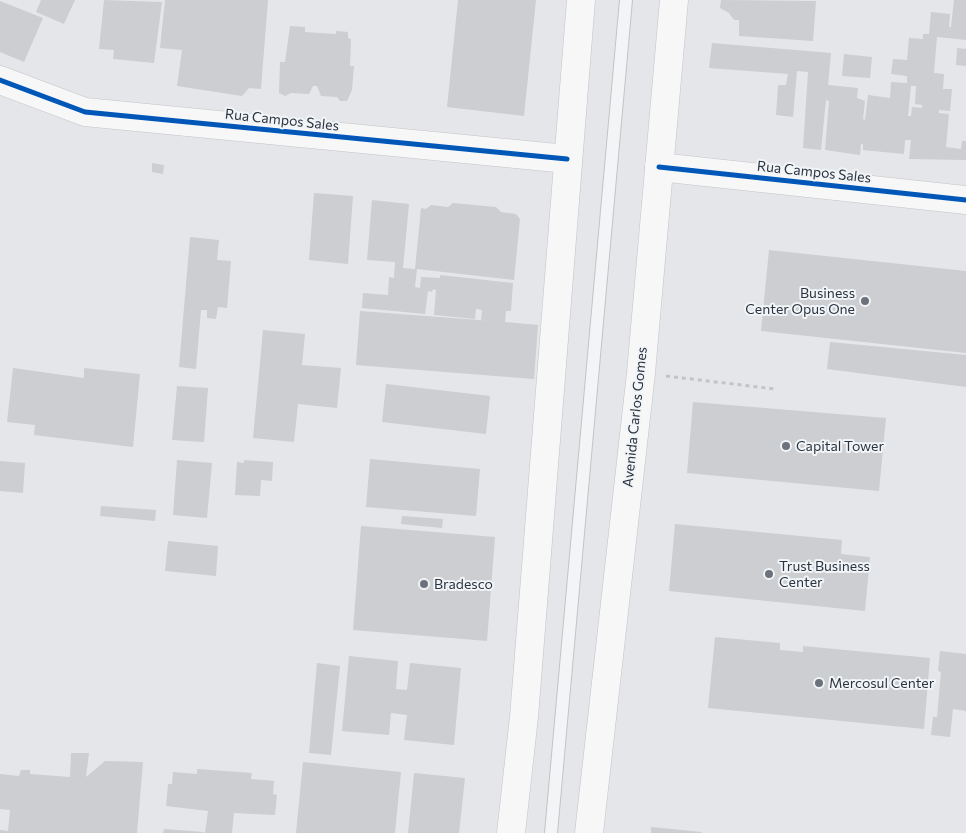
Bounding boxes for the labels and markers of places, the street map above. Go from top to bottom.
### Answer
place label: Business Center Opus One [745,285,855,318]
marker: Business Center Opus One [859,295,871,307]
place label: Capital Tower [796,438,884,454]
marker: Capital Tower [780,440,792,452]
place label: Trust Business Center [779,558,870,590]
marker: Trust Business Center [763,568,775,580]
place label: Bradesco [434,576,493,592]
marker: Bradesco [418,578,430,590]
place label: Mercosul Center [829,675,934,691]
marker: Mercosul Center [813,677,825,689]

